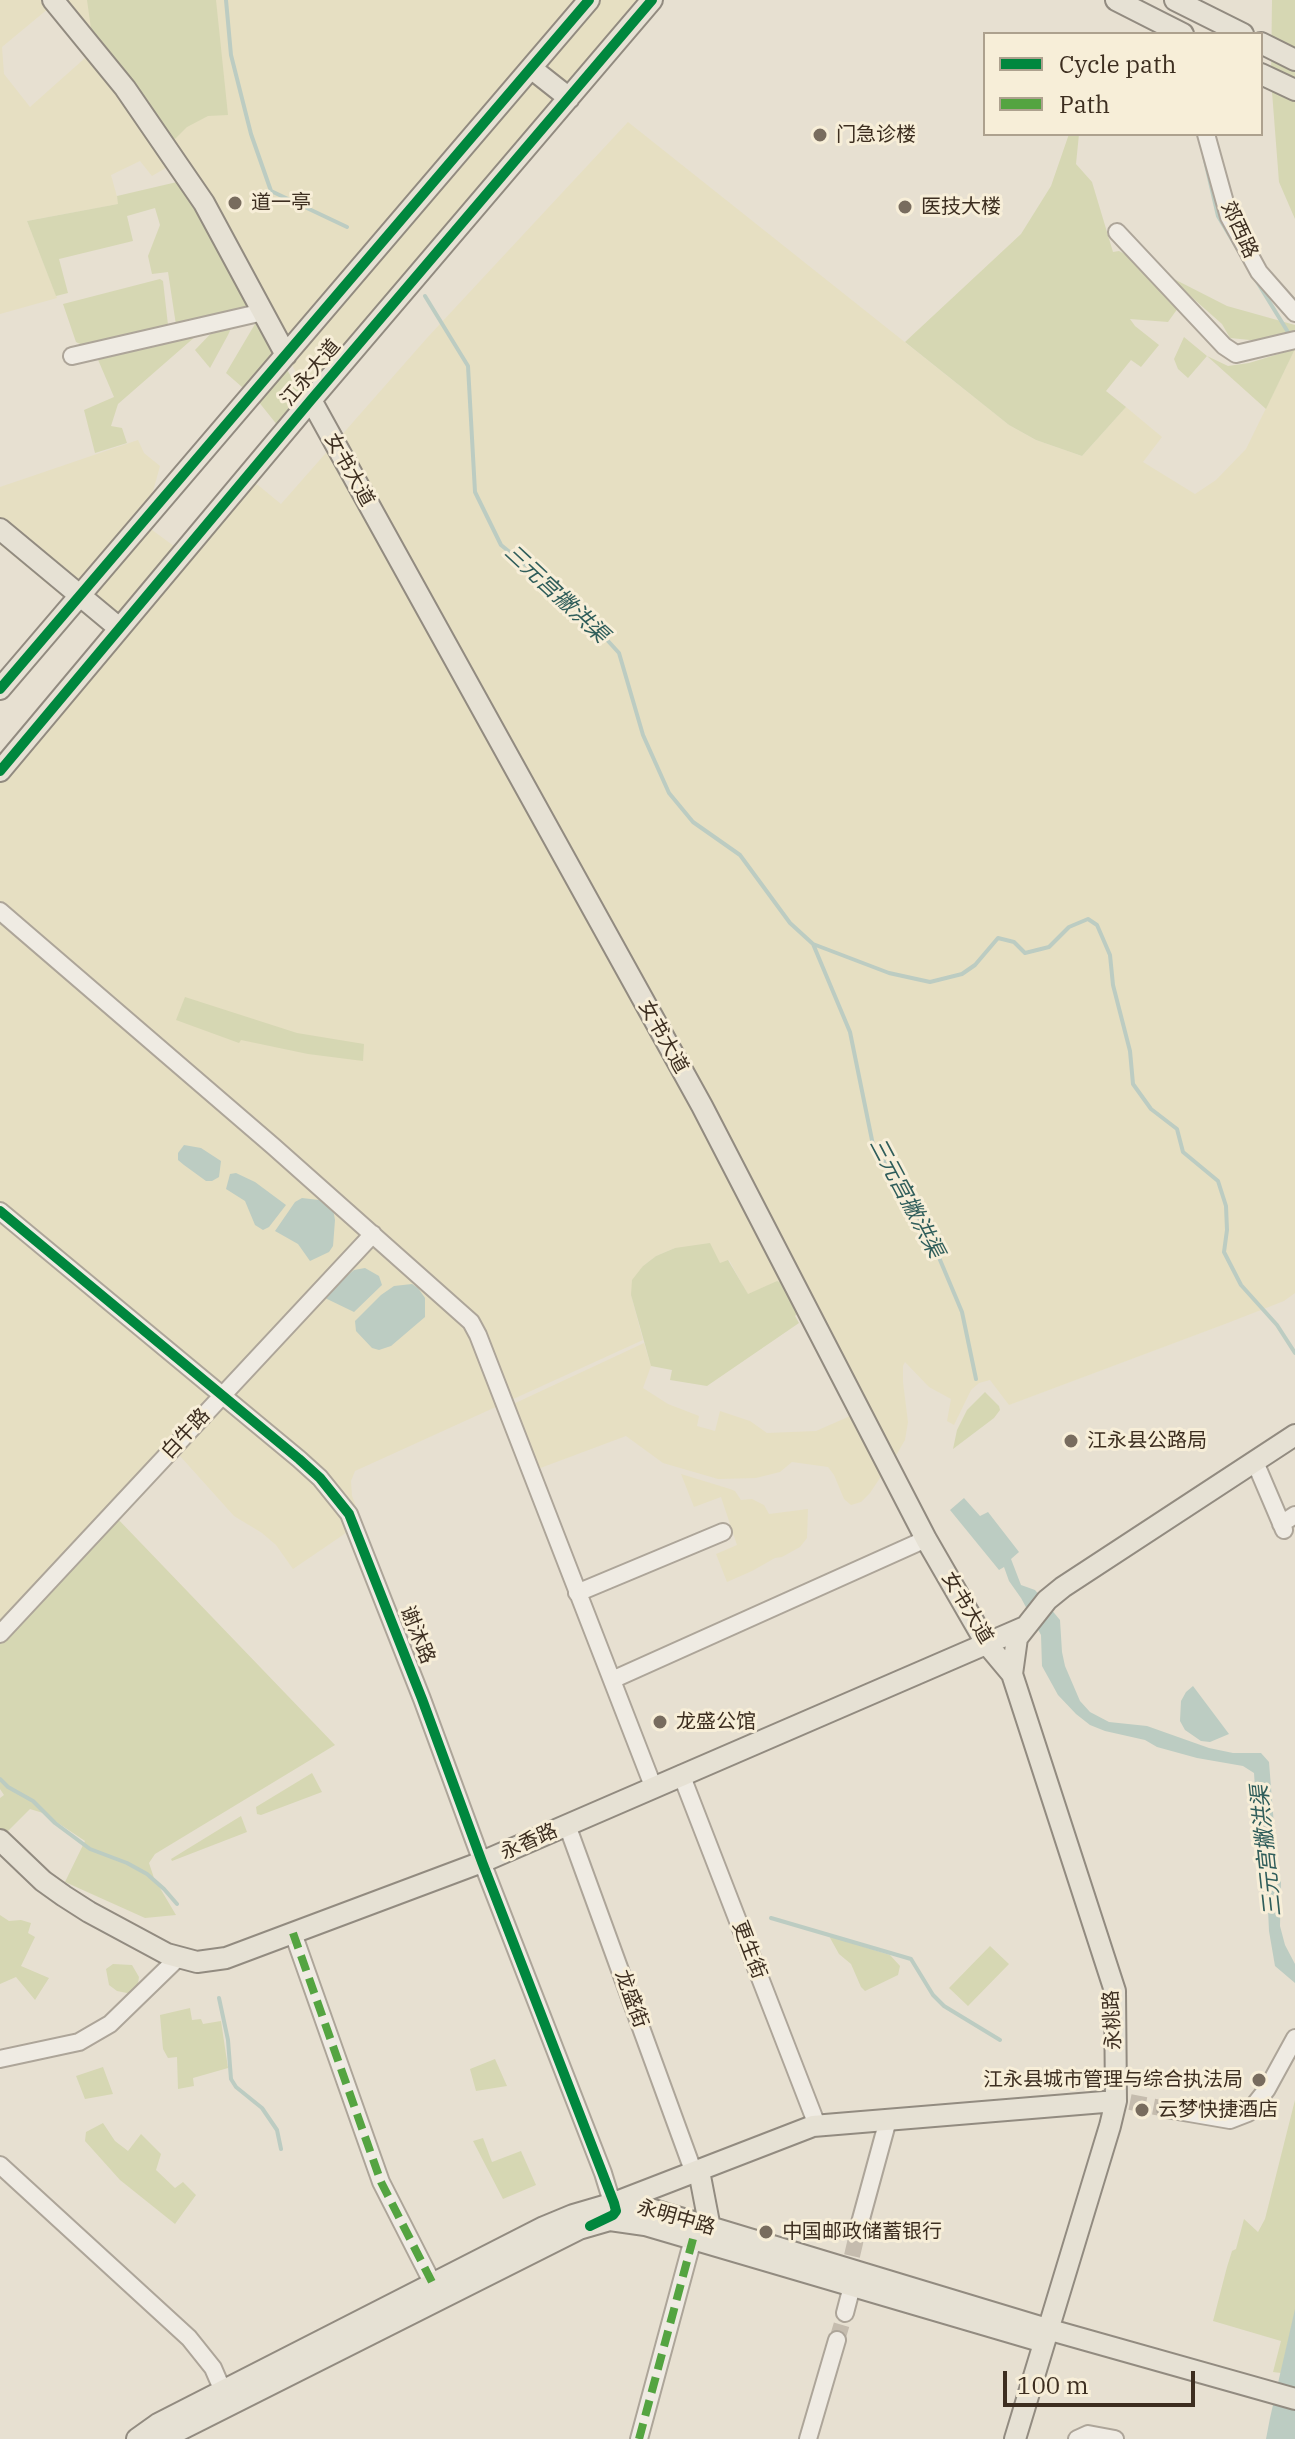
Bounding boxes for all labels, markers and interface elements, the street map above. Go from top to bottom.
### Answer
legend [983,32,1263,136]
text: Cycle path [1059,48,1176,80]
text: Path [1059,88,1110,120]
place label: 门急诊楼 [836,123,916,147]
marker: 门急诊楼 [811,126,829,144]
place label: 道一亭 [251,191,311,215]
marker: 道一亭 [226,194,244,212]
place label: 医技大楼 [921,195,1001,219]
marker: 医技大楼 [896,198,914,216]
street label: 郊西路 [1215,198,1263,262]
street label: 江永大道 [276,335,346,411]
street label: 女书大道 [319,429,379,511]
water label: 三元宫撇洪渠 [499,539,613,649]
street label: 女书大道 [633,996,693,1078]
water label: 三元宫撇洪渠 [863,1134,949,1262]
street label: 白牛路 [157,1404,215,1464]
place label: 江永县公路局 [1087,1429,1207,1453]
marker: 江永县公路局 [1062,1432,1080,1450]
street label: 女书大道 [936,1568,998,1648]
street label: 谢沐路 [395,1603,439,1667]
place label: 龙盛公馆 [676,1710,756,1734]
marker: 龙盛公馆 [651,1713,669,1731]
water label: 三元宫撇洪渠 [1247,1784,1287,1918]
street label: 永香路 [497,1819,561,1865]
street label: 更生街 [727,1918,771,1982]
street label: 龙盛街 [609,1967,653,2031]
street label: 永桃路 [1099,1989,1127,2051]
place label: 江永县城市管理与综合执法局 [983,2068,1243,2092]
marker: 江永县城市管理与综合执法局 [1250,2071,1268,2089]
place label: 云梦快捷酒店 [1158,2098,1278,2122]
marker: 云梦快捷酒店 [1133,2101,1151,2119]
street label: 永明中路 [634,2195,718,2241]
place label: 中国邮政储蓄银行 [782,2220,942,2244]
marker: 中国邮政储蓄银行 [757,2223,775,2241]
scale bar [1007,2355,1199,2405]
text: 100 m [1017,2369,1089,2401]

